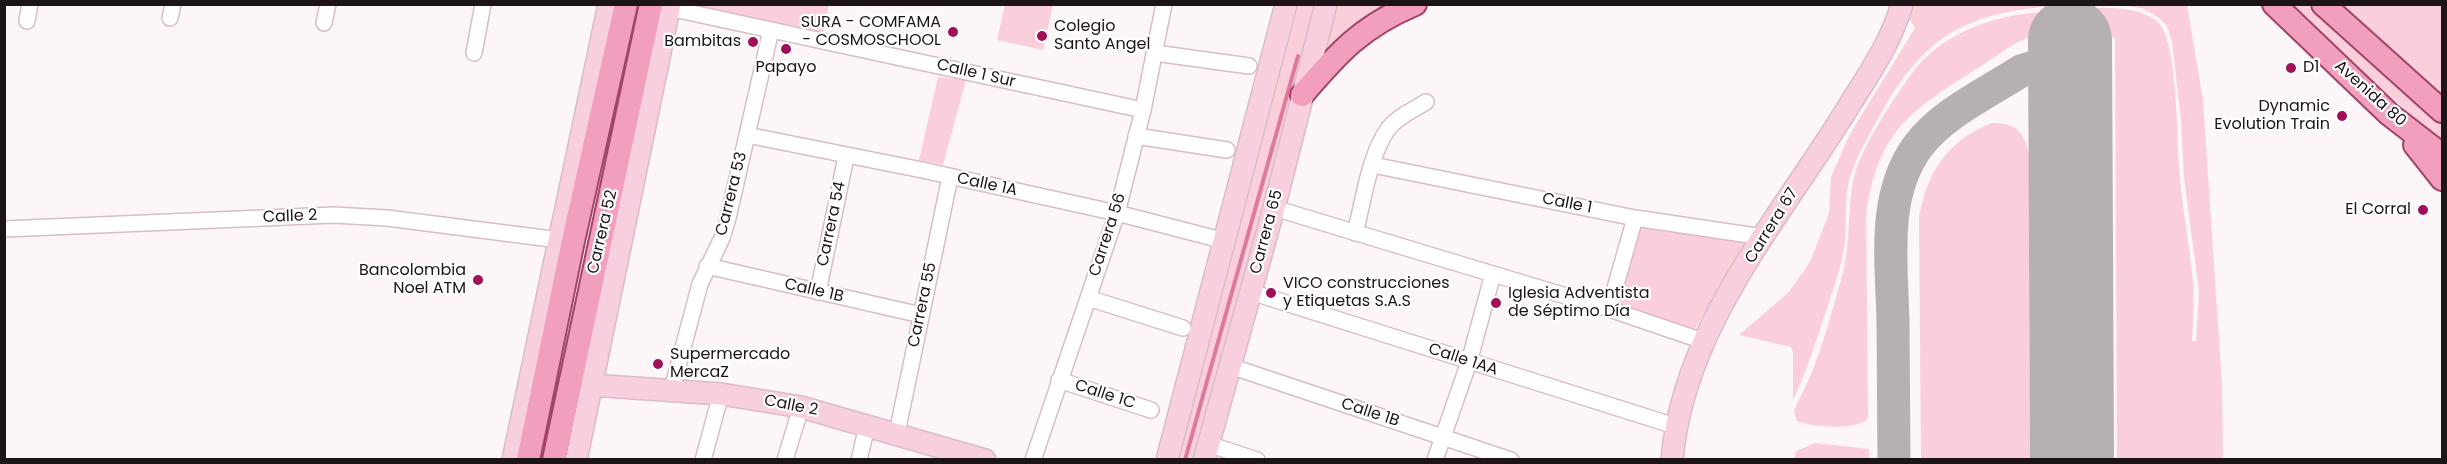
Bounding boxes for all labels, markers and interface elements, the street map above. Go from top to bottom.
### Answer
place label: SURA - COMFAMA - COSMOSCHOOL [801,13,941,51]
place label: Colegio Santo Angel [1054,17,1150,55]
marker: SURA - COMFAMA - COSMOSCHOOL [946,25,960,39]
marker: Colegio Santo Angel [1035,29,1049,43]
place label: Bambitas [664,32,741,52]
marker: Bambitas [746,35,760,49]
marker: Papayo [779,42,793,56]
street label: Calle 1 Sur [935,56,1017,92]
street label: Avenida 80 [2330,57,2410,131]
place label: Papayo [756,58,816,78]
place label: D1 [2303,58,2319,78]
marker: D1 [2284,61,2298,75]
place label: Dynamic Evolution Train [2214,97,2330,135]
marker: Dynamic Evolution Train [2335,109,2349,123]
street label: Carrera 53 [712,150,752,238]
street label: Calle 1A [955,169,1019,201]
street label: Carrera 54 [814,180,850,268]
street label: Carrera 67 [1741,185,1803,267]
street label: Carrera 52 [584,188,622,276]
street label: Carrera 65 [1247,188,1287,276]
street label: Calle 1 [1540,190,1594,218]
street label: Carrera 56 [1086,191,1130,279]
place label: El Corral [2345,200,2411,220]
marker: El Corral [2416,203,2430,217]
street label: Calle 2 [262,206,318,228]
place label: Bancolombia Noel ATM [359,261,466,299]
street label: Carrera 55 [905,261,941,349]
marker: Bancolombia Noel ATM [471,273,485,287]
place label: VICO construcciones y Etiquetas S.A.S [1283,274,1450,312]
street label: Calle 1B [783,275,845,307]
place label: Iglesia Adventista de Séptimo Día [1508,284,1649,322]
marker: VICO construcciones y Etiquetas S.A.S [1264,286,1278,300]
marker: Iglesia Adventista de Séptimo Día [1489,296,1503,310]
street label: Calle 1AA [1426,340,1500,380]
place label: Supermercado MercaZ [670,345,790,383]
marker: Supermercado MercaZ [651,357,665,371]
street label: Calle 1C [1072,376,1138,414]
street label: Calle 2 [762,391,820,421]
street label: Calle 1B [1338,395,1402,431]

